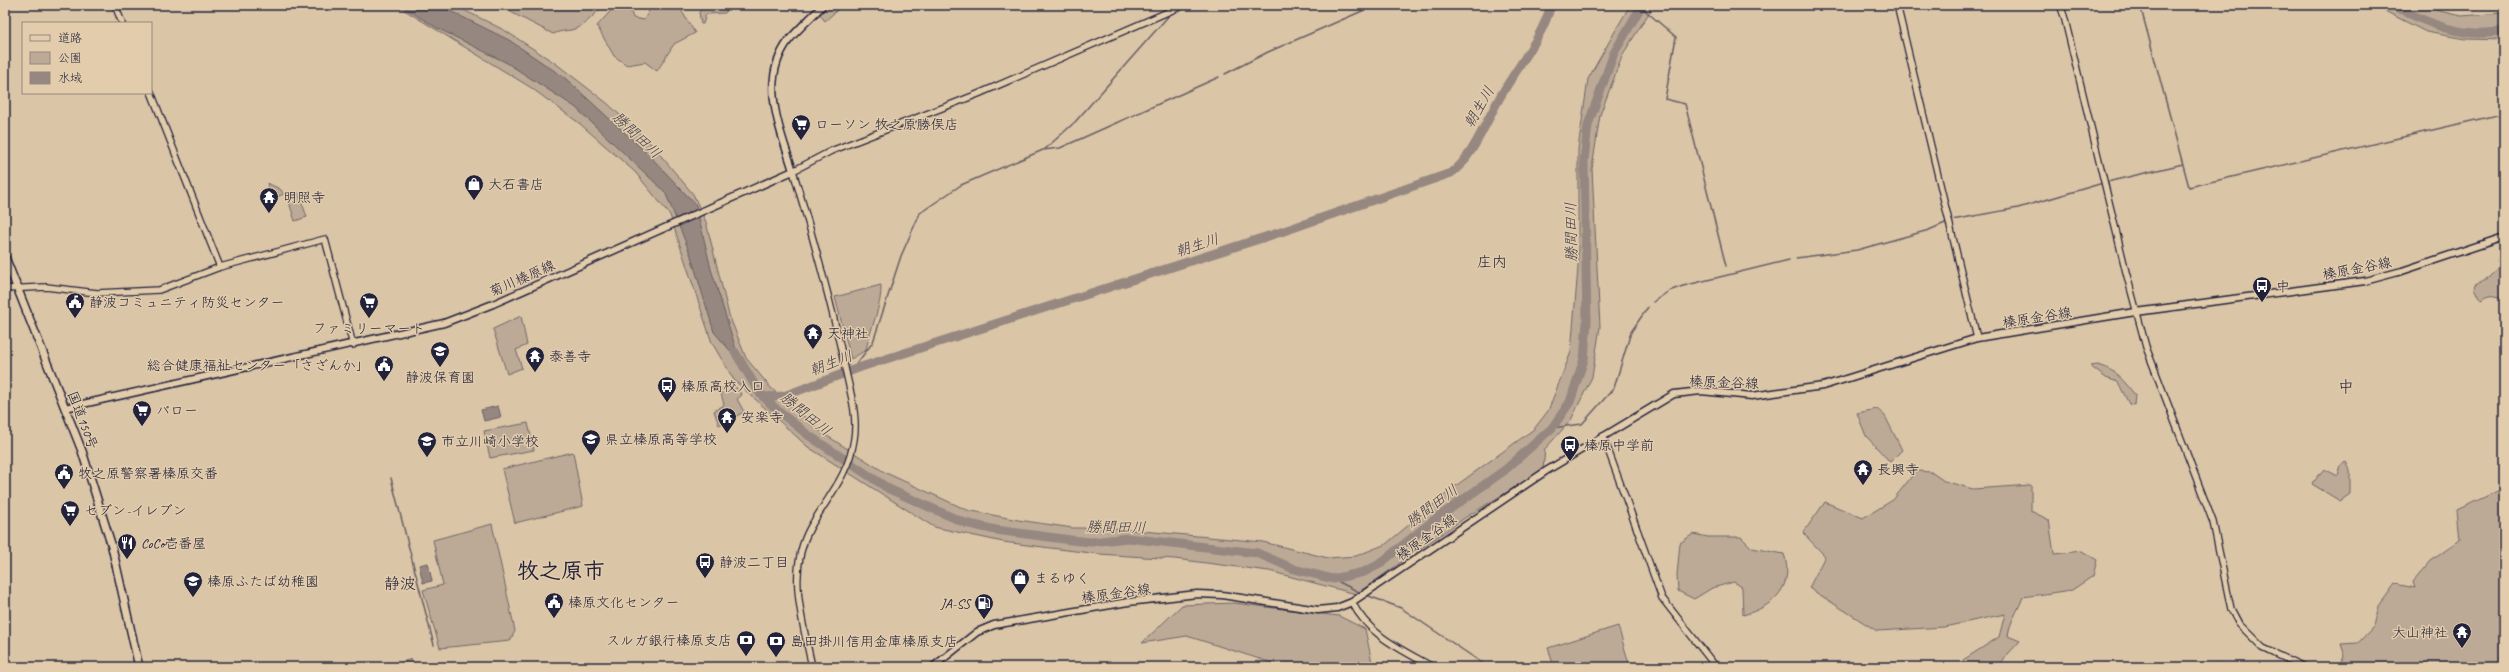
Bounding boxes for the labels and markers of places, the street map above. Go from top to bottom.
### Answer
supermarket icon: ローソン 牧之原勝俣店 [790,113,812,141]
place label: ローソン 牧之原勝俣店 [815,116,958,133]
shop icon: 大石書店 [463,173,485,201]
place label: 大石書店 [488,176,544,193]
temple icon: 明照寺 [258,186,280,214]
place label: 明照寺 [283,189,325,206]
bus stop icon: 中 [2251,275,2273,303]
place label: 中 [2276,278,2290,295]
public building icon: 静波コミュニティ防災センター [64,291,86,319]
supermarket icon: ファミリーマート [358,291,380,319]
place label: 静波コミュニティ防災センター [89,294,284,311]
place label: ファミリーマート [313,320,425,337]
temple icon: 天神社 [802,322,824,350]
place label: 天神社 [827,325,869,342]
school or university icon: 静波保育園 [429,340,451,368]
temple icon: 泰善寺 [524,345,546,373]
place label: 泰善寺 [549,348,591,365]
public building icon: 総合健康福祉センター「さざんか」 [373,354,395,382]
place label: 総合健康福祉センター「さざんか」 [147,357,370,374]
place label: 静波保育園 [405,369,475,386]
bus stop icon: 榛原高校入口 [656,375,678,403]
place label: 榛原高校入口 [681,378,765,395]
supermarket icon: バロー [131,399,153,427]
place label: バロー [156,402,198,419]
temple icon: 安楽寺 [716,406,738,434]
place label: 安楽寺 [741,409,783,426]
school or university icon: 県立榛原高等学校 [580,428,602,456]
school or university icon: 市立川崎小学校 [416,430,438,458]
place label: 県立榛原高等学校 [605,431,717,448]
place label: 市立川崎小学校 [441,433,539,450]
bus stop icon: 榛原中学前 [1559,434,1581,462]
place label: 榛原中学前 [1584,437,1654,454]
temple icon: 長興寺 [1852,458,1874,486]
place label: 長興寺 [1877,461,1919,478]
public building icon: 牧之原警察署榛原交番 [53,462,75,490]
place label: 牧之原警察署榛原交番 [78,465,218,482]
supermarket icon: セブン-イレブン [59,499,81,527]
place label: セブン-イレブン [84,502,187,519]
restaurant icon: CoCo壱番屋 [116,532,138,560]
place label: CoCo壱番屋 [141,535,206,552]
bus stop icon: 静波二丁目 [694,551,716,579]
place label: 静波二丁目 [719,554,789,571]
shop icon: まるゆく [1009,567,1031,595]
school or university icon: 榛原ふたば幼稚園 [182,570,204,598]
place label: まるゆく [1034,570,1090,587]
place label: 榛原ふたば幼稚園 [207,573,319,590]
public building icon: 榛原文化センター [543,591,565,619]
fuel station icon: JA-SS [973,592,995,620]
place label: 榛原文化センター [568,594,679,611]
place label: JA-SS [940,595,972,612]
temple icon: 大山神社 [2451,621,2473,649]
place label: 大山神社 [2392,624,2448,641]
bank icon: スルガ銀行榛原支店 [735,629,757,657]
bank icon: 島田掛川信用金庫榛原支店 [765,630,787,658]
place label: スルガ銀行榛原支店 [606,632,732,649]
place label: 島田掛川信用金庫榛原支店 [790,633,958,650]

